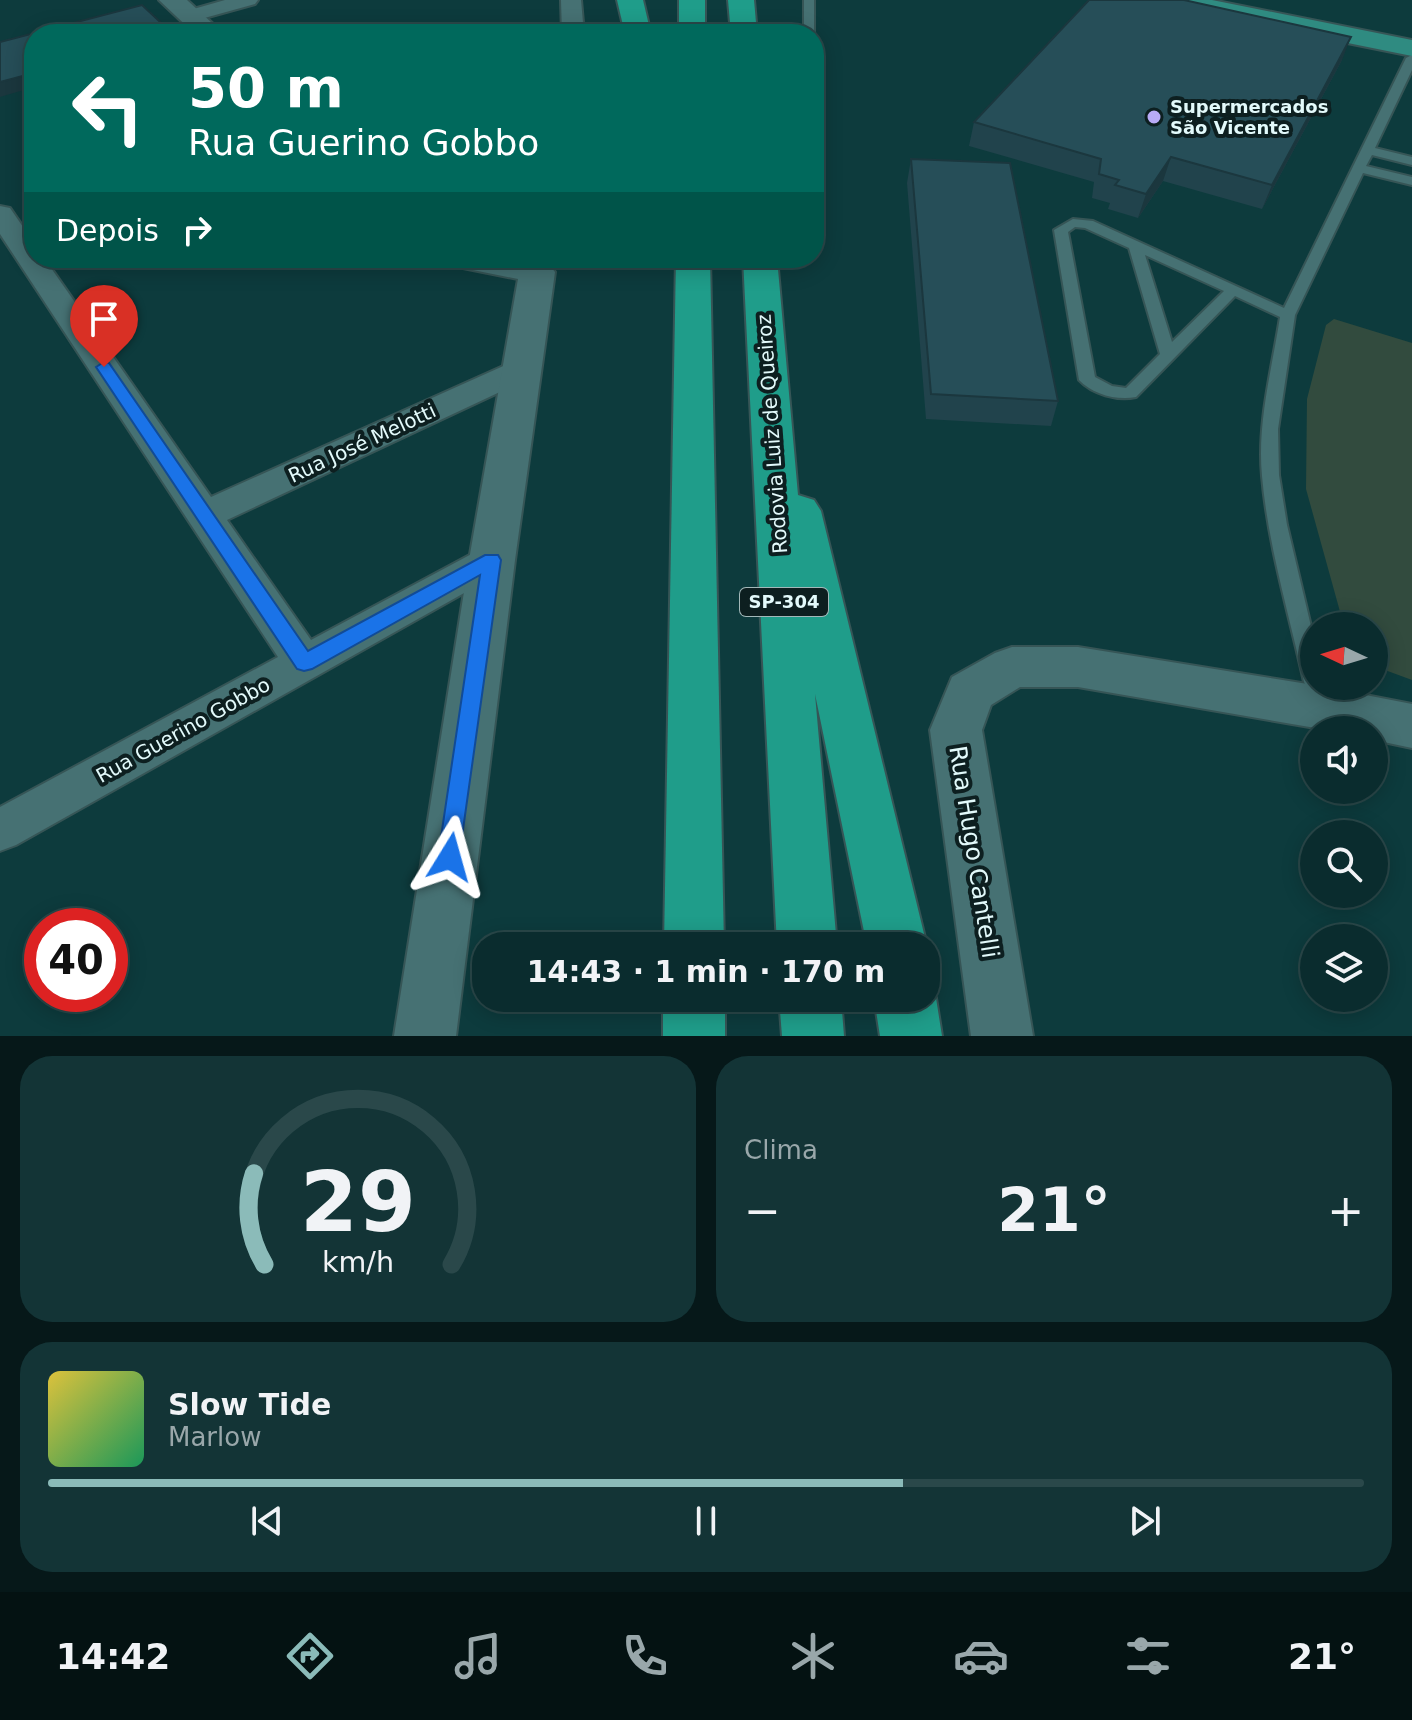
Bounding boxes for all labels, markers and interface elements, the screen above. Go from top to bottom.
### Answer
text: 50 m [188,55,344,120]
icon: left [56,56,160,160]
place label: Supermercados São Vicente [1170,96,1328,138]
marker: Supermercados São Vicente [1145,108,1163,126]
text: Rua Guerino Gobbo [188,122,539,163]
icon: right [175,208,219,252]
text: Depois [56,213,159,248]
pin [70,285,138,367]
icon: arrive [82,297,126,341]
street label: Rodovia Luiz de Queiroz [752,313,792,555]
street label: Rua José Melotti [284,398,440,488]
road number: SP-304 [740,588,828,616]
north arrow [1300,612,1388,700]
map controls [1300,612,1388,1012]
street label: Rua Guerino Gobbo [92,672,274,788]
button: sound [1300,716,1388,804]
street label: Rua Hugo Cantelli [943,744,1005,960]
position arrow [408,815,492,899]
button: search [1300,820,1388,908]
speed limit sign: 40 [24,908,128,1012]
button: layers [1300,924,1388,1012]
text: 14:43 · 1 min · 170 m [527,954,885,989]
text: Clima [744,1135,818,1165]
text: 29 [300,1154,416,1251]
text: 21° [997,1175,1111,1245]
text: − [744,1185,781,1236]
text: + [1327,1185,1364,1236]
text: km/h [322,1245,394,1279]
text: Slow Tide [168,1387,331,1422]
text: Marlow [168,1422,261,1452]
icon: previous [245,1499,289,1543]
icon: pause [684,1499,728,1543]
icon: next [1123,1499,1167,1543]
icon: directions [282,1628,338,1684]
icon: music [450,1628,506,1684]
icon: phone [617,1628,673,1684]
icon: climate [785,1628,841,1684]
icon: car [953,1628,1009,1684]
icon: filters [1120,1628,1176,1684]
text: 14:42 [56,1636,170,1677]
text: 21° [1288,1636,1356,1677]

